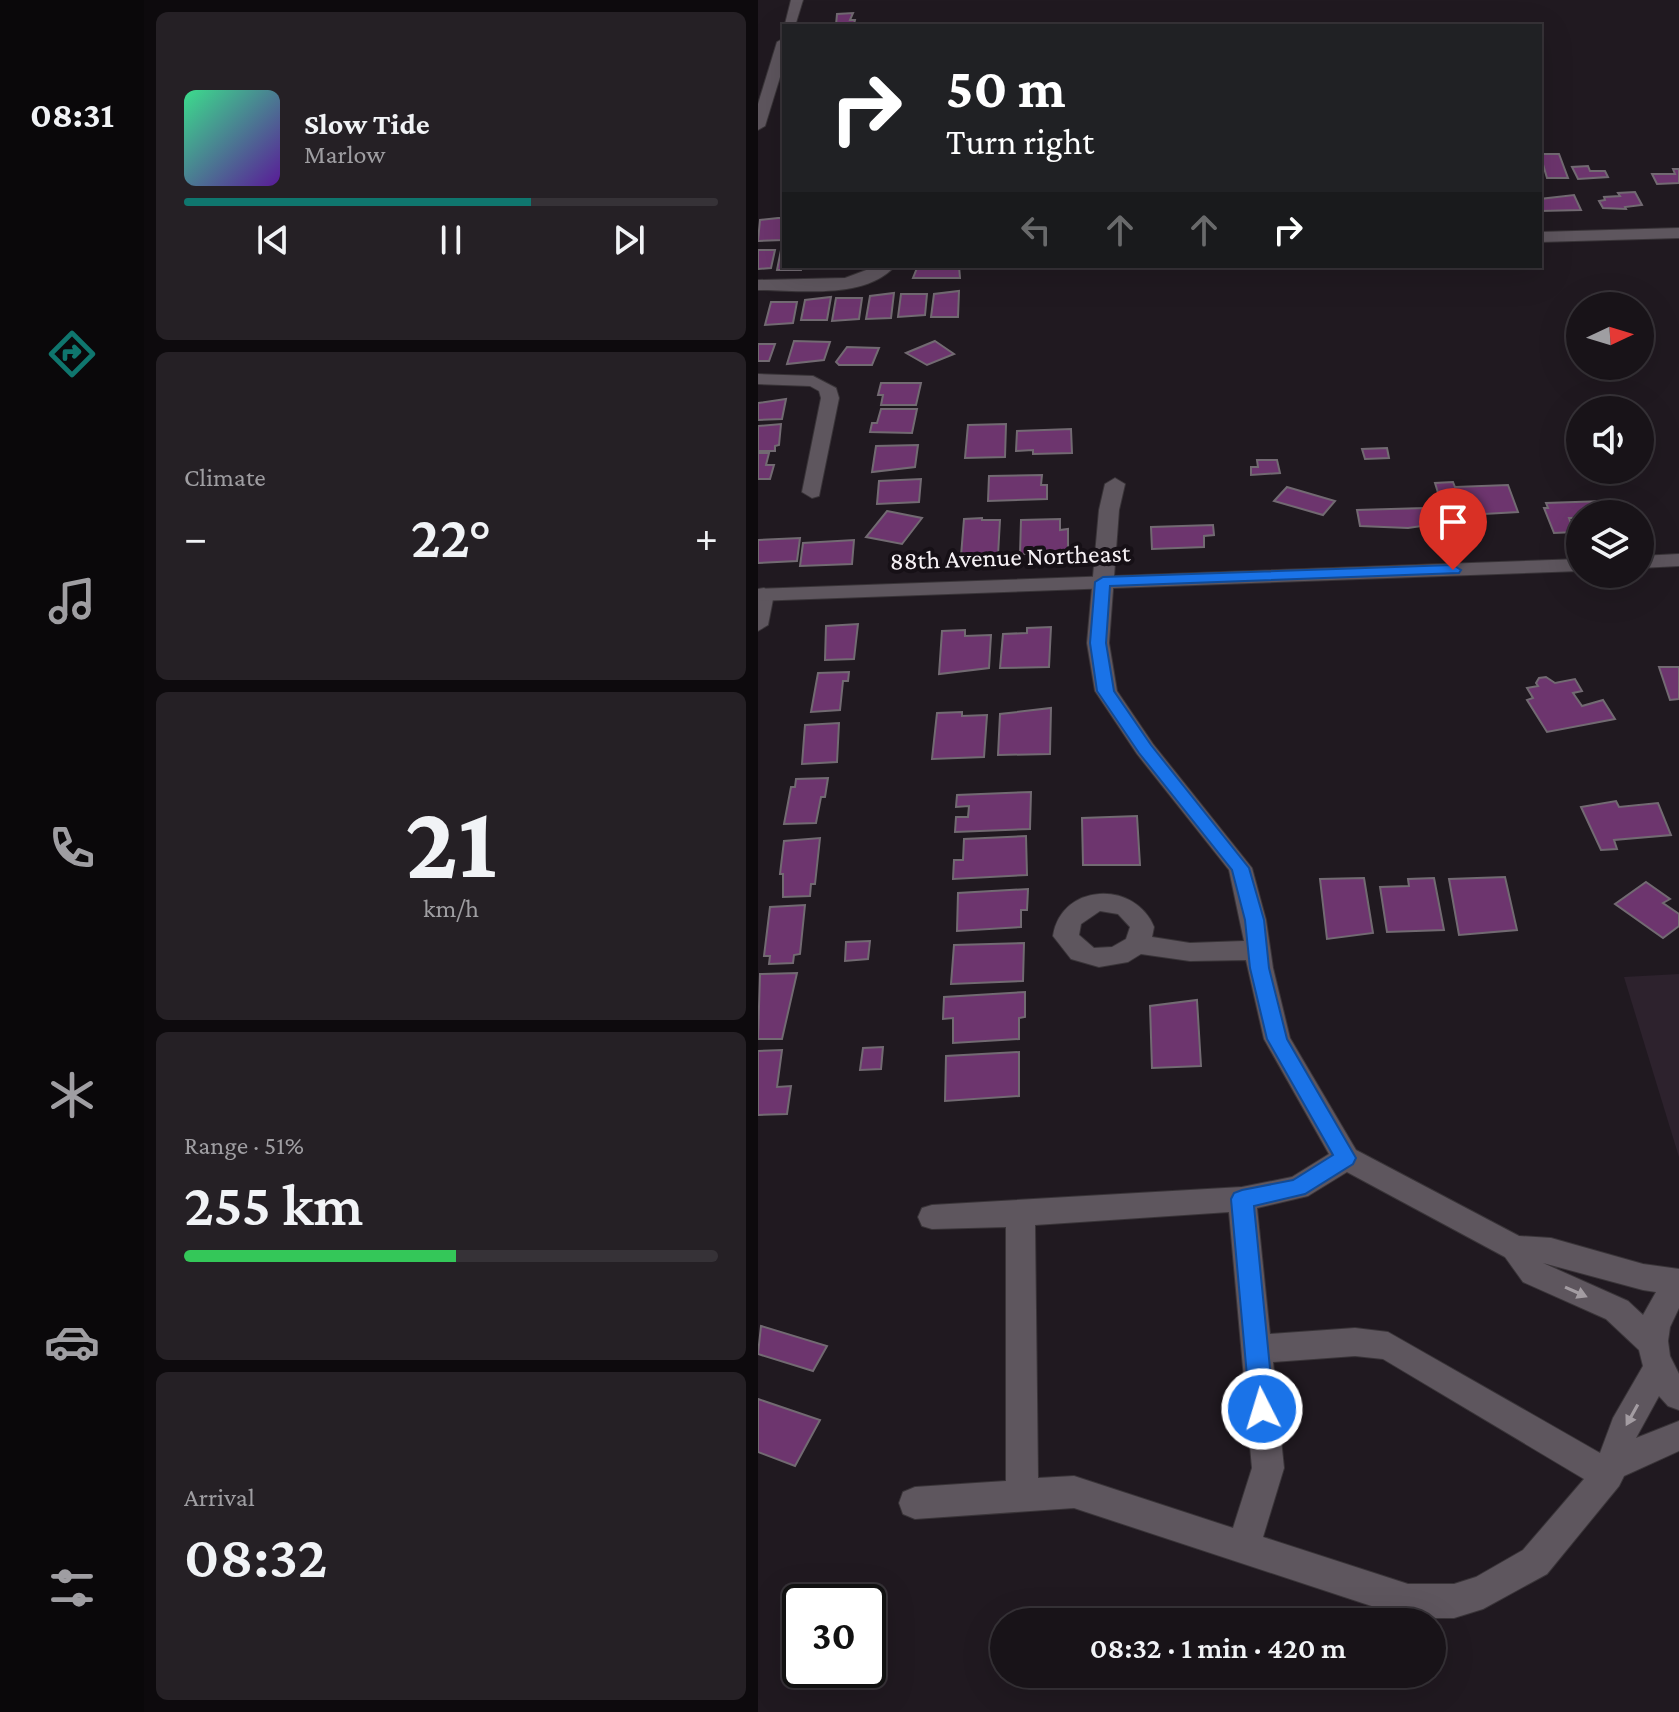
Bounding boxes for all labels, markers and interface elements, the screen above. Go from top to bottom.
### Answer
icon: right [814,56,918,160]
text: 50 m [946,57,1066,119]
text: 08:31 [30,95,114,135]
text: Slow Tide [304,107,430,140]
text: Turn right [946,122,1094,162]
text: Marlow [304,140,385,169]
icon: left [1014,208,1058,252]
icon: ahead [1098,208,1142,252]
icon: ahead [1182,208,1226,252]
icon: right [1266,208,1310,252]
icon: previous [251,218,295,262]
icon: pause [429,218,473,262]
icon: next [607,218,651,262]
north arrow [1566,292,1654,380]
map controls [1566,292,1654,588]
icon: directions [44,326,100,382]
button: sound [1566,396,1654,484]
text: Climate [184,463,266,492]
pin [1419,488,1487,570]
icon: arrive [1431,500,1475,544]
button: layers [1566,500,1654,588]
text: 22° [411,503,491,570]
text: − [184,513,207,561]
text: + [695,513,718,561]
street label: 88th Avenue Northeast [889,538,1131,576]
icon: music [44,573,100,629]
text: 21 [405,784,497,899]
icon: phone [44,820,100,876]
text: km/h [423,894,479,923]
icon: climate [44,1067,100,1123]
text: Range · 51% [184,1131,304,1160]
text: 255 km [184,1171,363,1238]
one-way arrow [1564,1285,1588,1299]
icon: car [44,1314,100,1370]
position arrow [1220,1367,1304,1451]
one-way arrow [1625,1404,1639,1426]
text: Arrival [184,1483,255,1512]
text: 08:32 [184,1523,327,1590]
icon: filters [44,1560,100,1616]
speed limit sign: 30 [782,1584,886,1688]
text: 08:32 · 1 min · 420 m [1090,1631,1346,1664]

